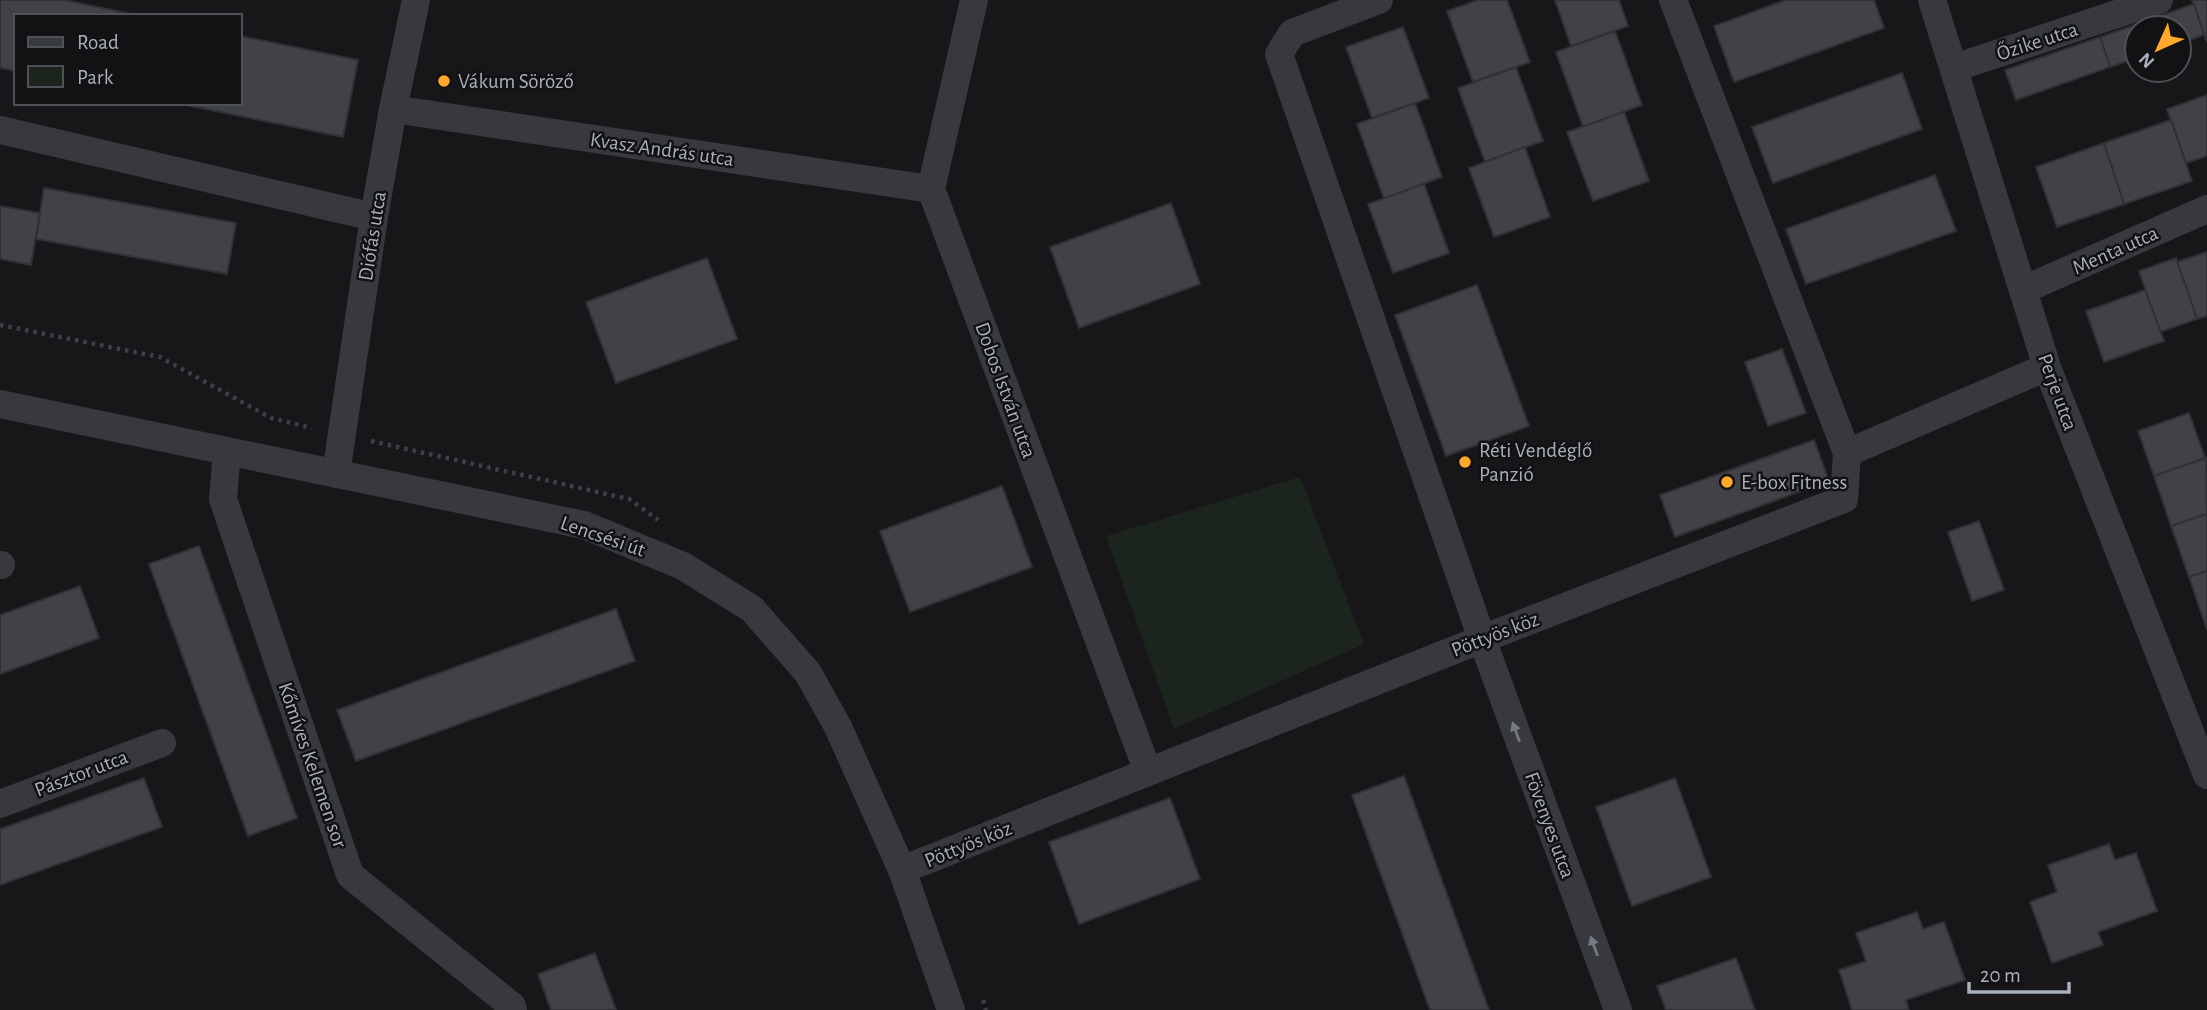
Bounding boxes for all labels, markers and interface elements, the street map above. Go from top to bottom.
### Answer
legend [14,14,242,105]
north arrow [2123,14,2193,84]
street label: Őzike utca [1993,16,2081,64]
text: Road [77,32,119,53]
text: N [2136,49,2158,71]
text: Park [77,67,114,88]
place label: Vákum Söröző [458,71,574,92]
marker: Vákum Söröző [436,73,452,89]
street label: Kvasz András utca [589,129,735,170]
street label: Diófás utca [355,190,390,282]
street label: Menta utca [2069,222,2161,279]
street label: Dobos István utca [971,319,1040,461]
street label: Perje utca [2034,351,2081,434]
place label: Réti Vendéglő Panzió [1479,440,1592,485]
marker: Réti Vendéglő Panzió [1457,454,1473,470]
place label: E-box Fitness [1741,472,1847,493]
marker: E-box Fitness [1719,474,1735,490]
street label: Lencsési út [558,512,648,561]
street label: Pöttyös köz [1449,608,1542,661]
street label: Kőmíves Kelemen sor [274,680,351,851]
one-way arrow [1510,722,1521,743]
street label: Pásztor utca [32,746,131,801]
street label: Fövenyes utca [1521,769,1579,881]
street label: Pöttyös köz [922,818,1015,871]
one-way arrow [1589,935,1600,956]
scale bar [1969,950,2069,994]
text: 20 m [1980,965,2021,986]

